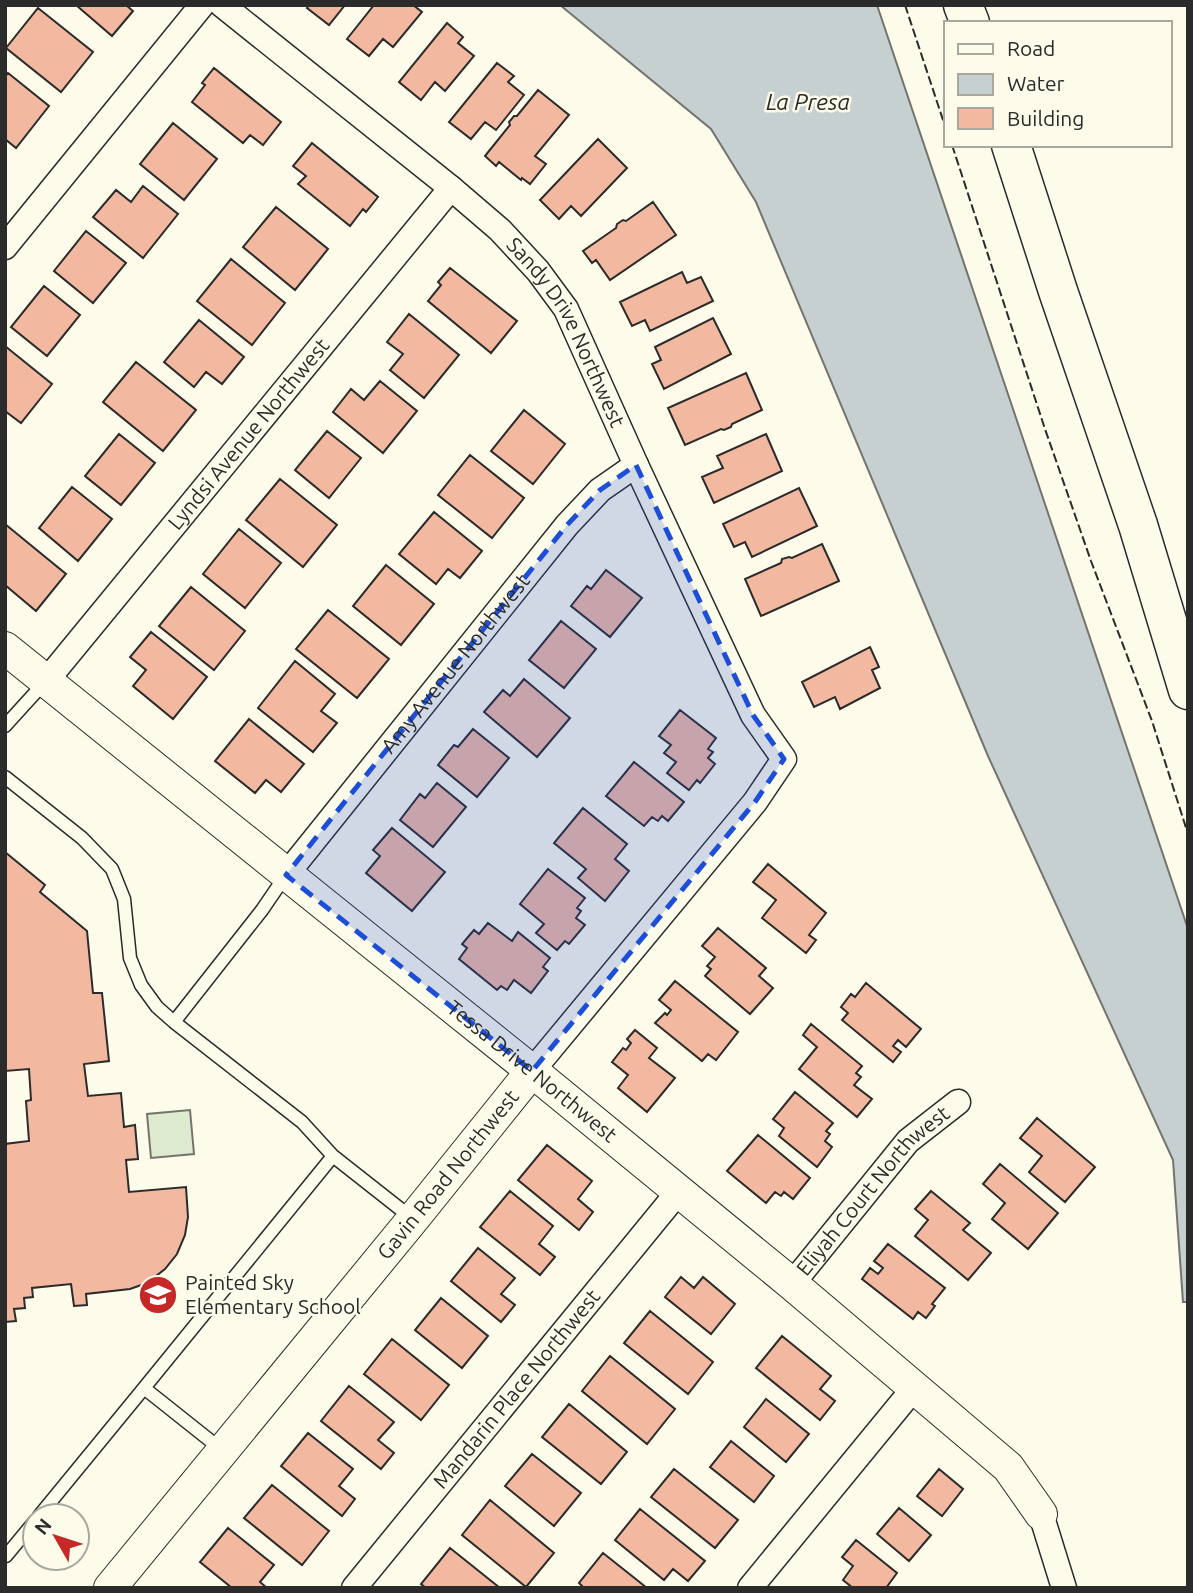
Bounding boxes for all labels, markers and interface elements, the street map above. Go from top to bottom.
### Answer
legend [944,21,1172,147]
text: Road [1007,36,1055,60]
text: Water [1007,71,1065,95]
water label: La Presa [766,89,850,114]
text: Building [1007,106,1084,130]
street label: Sandy Drive Northwest [502,232,630,431]
street label: Lyndsi Avenue Northwest [163,333,334,534]
street label: Amy Avenue Northwest [376,569,534,758]
street label: Tessa Drive Northwest [443,995,622,1147]
street label: Gavin Road Northwest [372,1085,523,1264]
street label: Eliyah Court Northwest [791,1100,954,1280]
place label: Painted Sky Elementary School [185,1270,361,1318]
school or university icon: Painted Sky Elementary School [137,1274,179,1316]
street label: Mandarin Place Northwest [428,1284,604,1493]
north arrow [21,1502,91,1572]
text: N [30,1514,56,1539]

